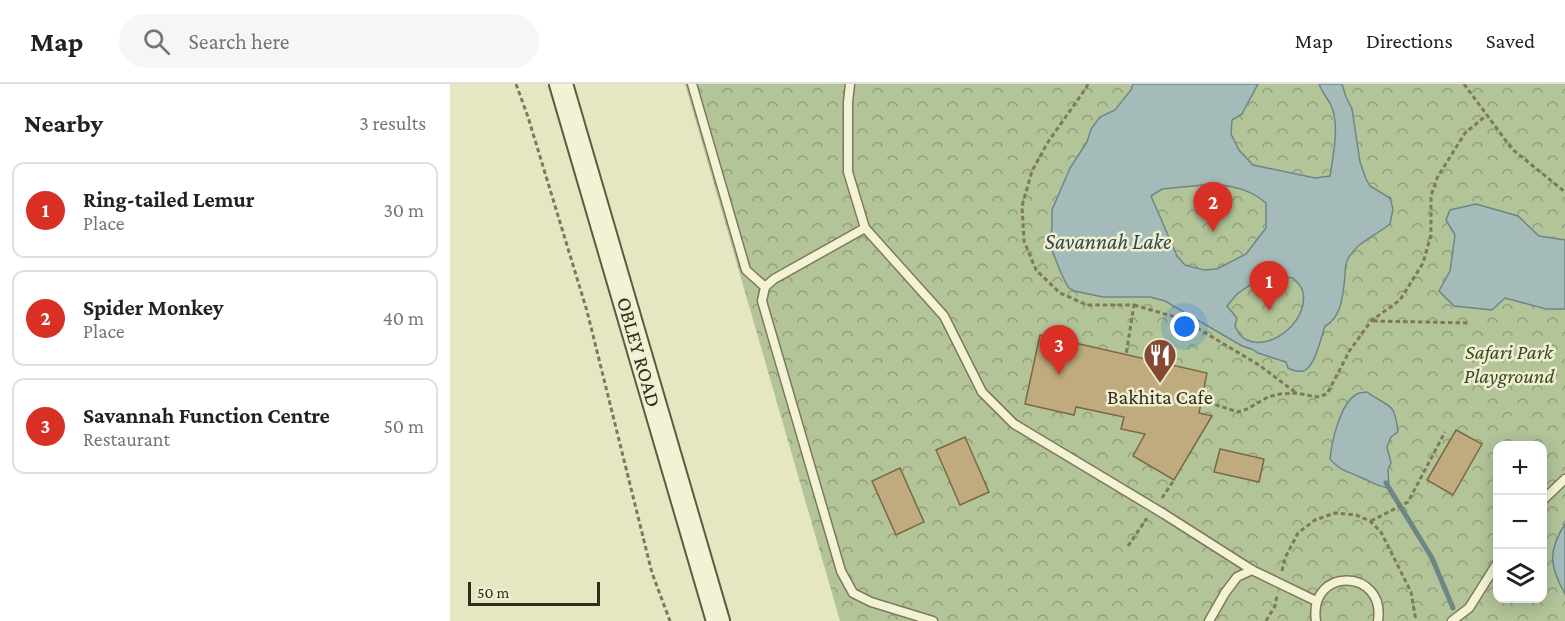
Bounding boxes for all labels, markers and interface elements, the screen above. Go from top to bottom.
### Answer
search box [119,14,539,68]
icon: search [140,25,173,58]
text: Map [30,26,83,57]
text: Search here [188,29,289,54]
text: Map [1295,29,1333,53]
text: Directions [1366,29,1453,53]
text: Saved [1486,29,1535,53]
text: Nearby [24,109,103,138]
text: 3 results [359,112,426,134]
pin: 2 [1194,182,1233,232]
text: Ring-tailed Lemur [83,187,255,212]
text: 1 [42,199,49,221]
text: 30 m [383,199,424,221]
text: Place [83,212,125,234]
water label: Savannah Lake [1045,229,1172,254]
pin: 1 [1250,262,1288,311]
street label: OBLEY ROAD [612,294,666,410]
text: Spider Monkey [83,295,224,320]
text: 2 [40,307,51,329]
text: 40 m [383,307,424,329]
your location [1170,312,1199,341]
text: Place [83,320,125,342]
pin: 3 [1040,326,1078,375]
restaurant icon: Bakhita Cafe [1142,337,1178,384]
park label: Safari Park Playground [1464,340,1555,388]
place label: Bakhita Cafe [1107,385,1213,409]
text: Savannah Function Centre [83,403,330,428]
text: 3 [41,415,50,437]
text: 50 m [383,415,424,437]
text: Restaurant [83,428,170,450]
map controls [1493,441,1547,603]
button: + [1493,441,1547,495]
button: − [1493,495,1547,549]
button: layers [1493,549,1547,603]
scale bar [468,579,600,606]
text: 50 m [477,584,509,601]

